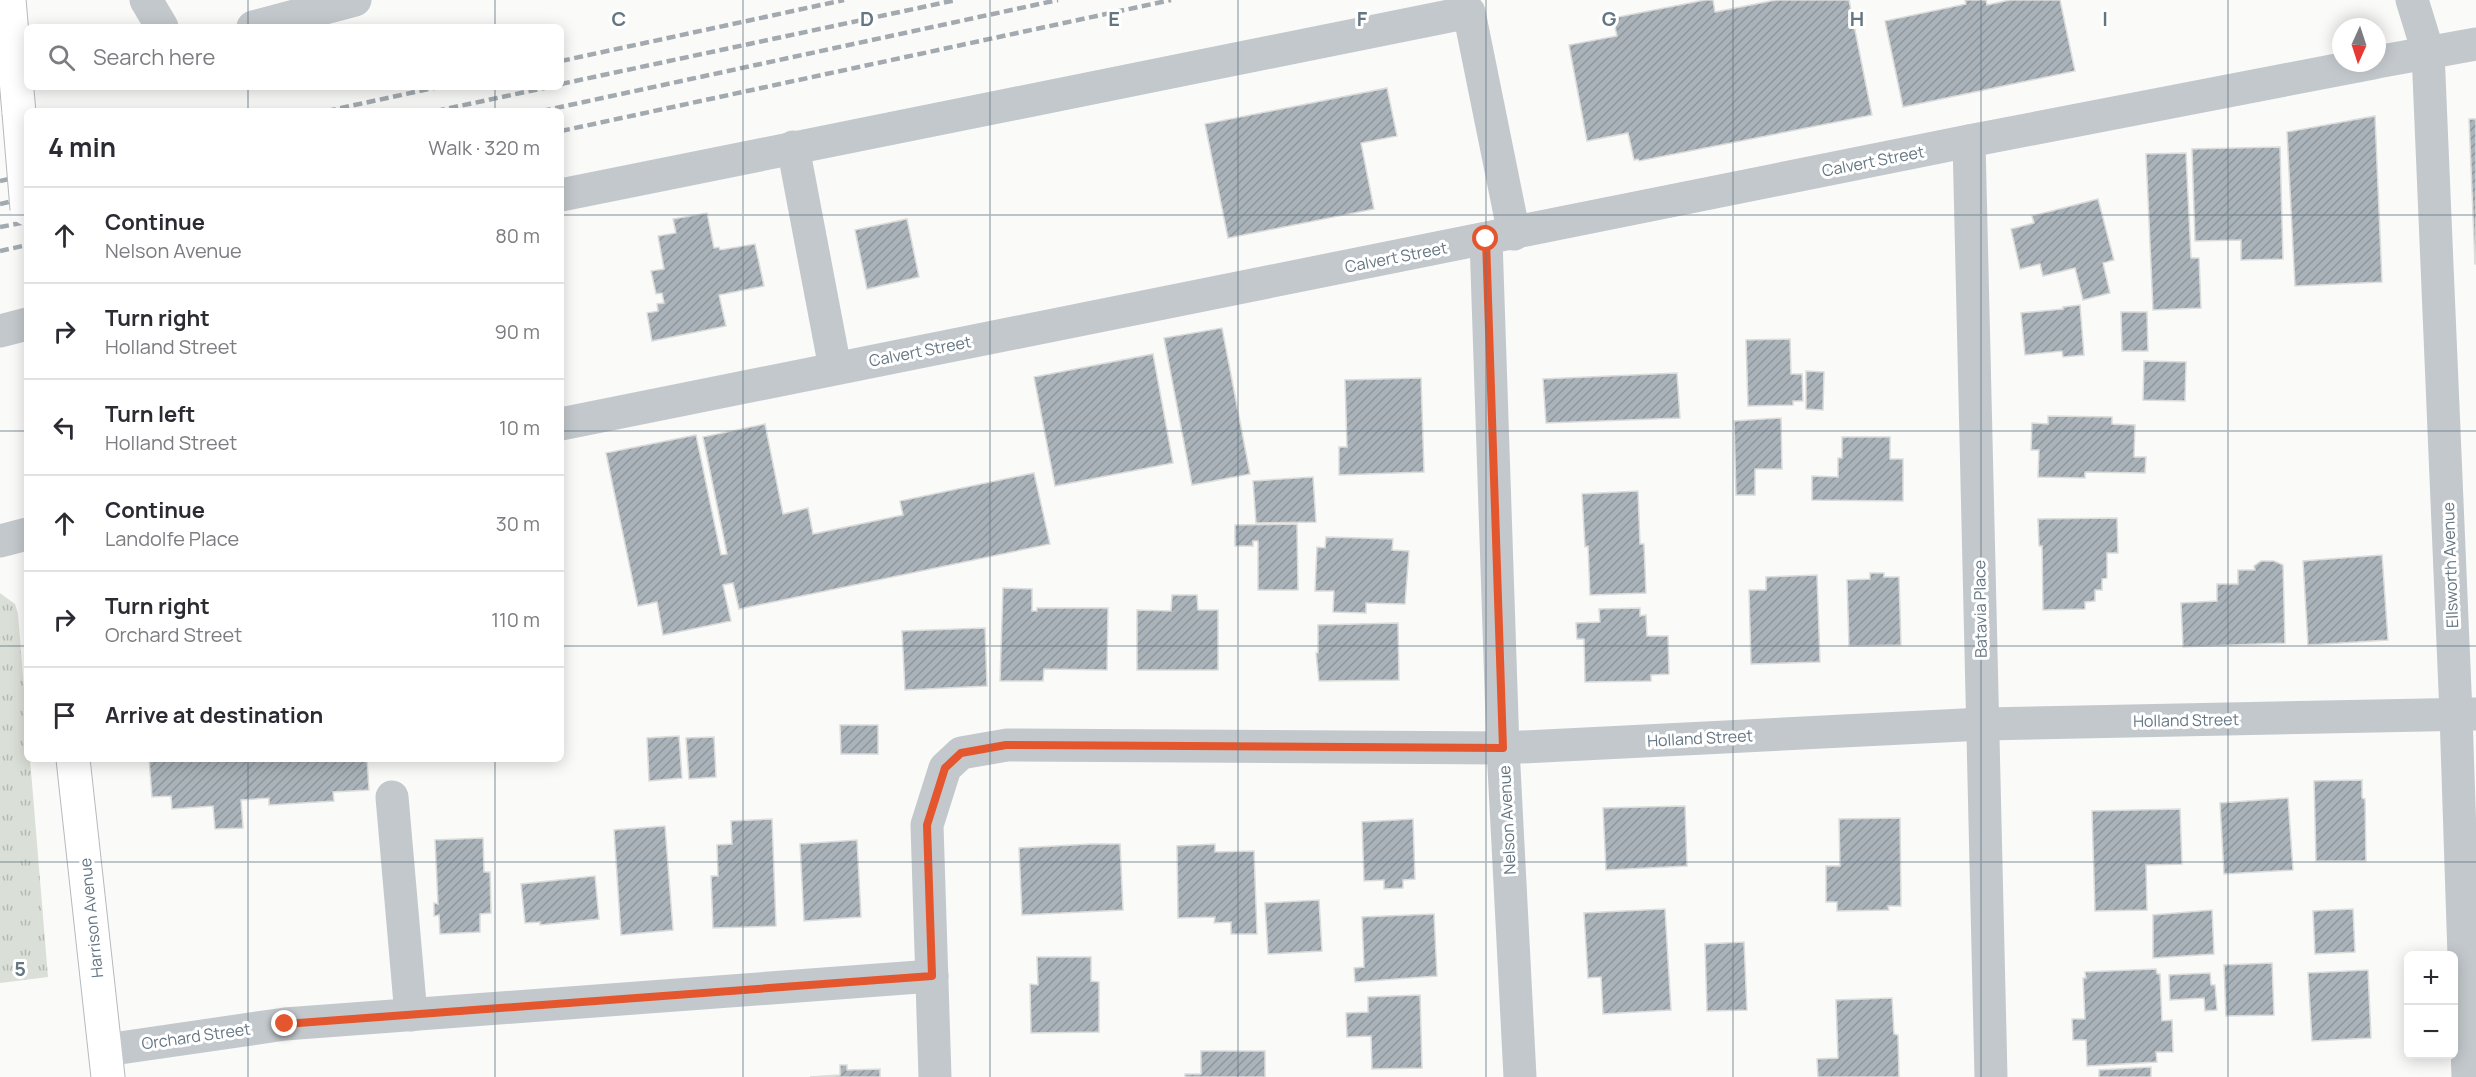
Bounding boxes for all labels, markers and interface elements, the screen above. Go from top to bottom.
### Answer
text: C [612,5,626,32]
text: D [860,5,874,32]
text: E [1108,5,1120,32]
text: F [1357,5,1368,32]
text: G [1602,5,1617,32]
text: H [1850,5,1864,32]
text: I [2102,5,2108,32]
north arrow [2332,18,2386,72]
search box [24,24,564,90]
icon: search [45,41,78,74]
text: Search here [93,42,215,72]
text: 4 min [48,129,116,165]
text: Walk · 320 m [428,134,540,161]
street label: Calvert Street [1820,140,1926,182]
text: Continue [105,207,205,237]
icon: ahead [48,219,81,252]
text: 80 m [495,222,540,249]
route start [1472,225,1498,251]
street label: Calvert Street [1343,236,1449,278]
text: Nelson Avenue [105,237,242,264]
text: Turn right [105,303,210,333]
icon: right [48,315,81,348]
text: 90 m [494,318,540,345]
street label: Calvert Street [867,330,973,372]
text: Holland Street [105,333,237,360]
text: Turn left [105,399,195,429]
icon: left [48,411,81,444]
text: 10 m [499,414,540,441]
text: Holland Street [105,429,237,456]
text: Continue [105,495,205,525]
street label: Ellsworth Avenue [2437,502,2463,628]
icon: ahead [48,507,81,540]
text: 30 m [496,510,540,537]
text: Landolfe Place [105,525,239,552]
street label: Batavia Place [1968,560,1992,658]
text: Turn right [105,591,210,621]
icon: right [48,603,81,636]
text: 110 m [491,606,540,633]
text: Orchard Street [105,621,242,648]
icon: arrive [48,699,81,732]
text: Arrive at destination [105,700,323,730]
street label: Holland Street [2133,708,2239,732]
street label: Holland Street [1647,724,1753,752]
street label: Nelson Avenue [1493,765,1521,875]
street label: Harrison Avenue [74,857,108,979]
map controls [2404,951,2458,1059]
button: + [2404,951,2458,1005]
text: 5 [14,955,26,982]
button: − [2404,1005,2458,1059]
route end [271,1010,297,1036]
street label: Orchard Street [140,1017,252,1055]

